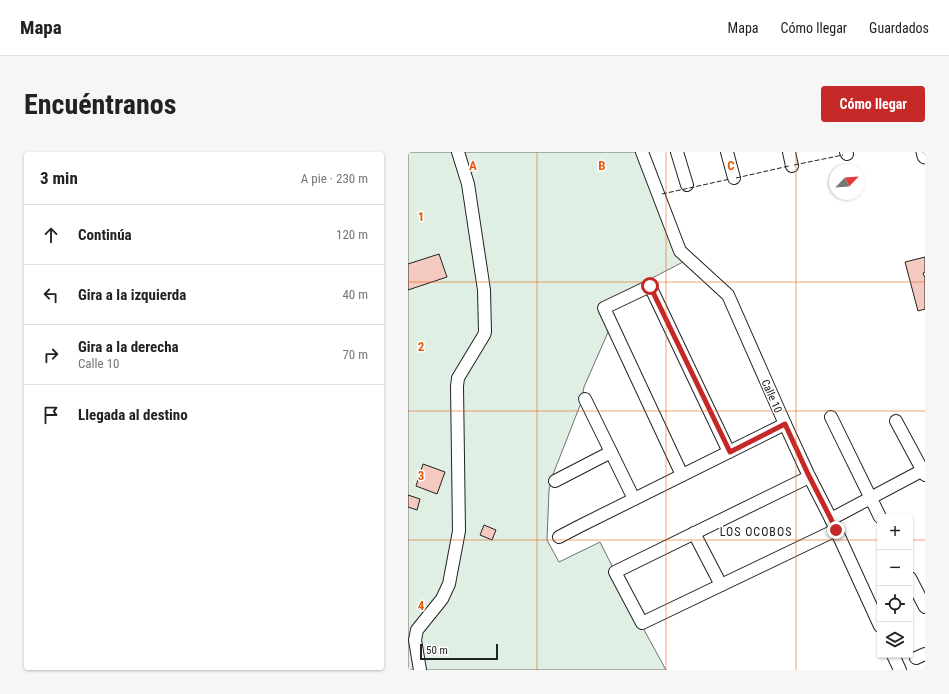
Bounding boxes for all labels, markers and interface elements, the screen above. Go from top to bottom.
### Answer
text: Mapa [20,16,62,39]
text: Mapa [728,20,759,36]
text: Cómo llegar [781,20,847,36]
text: Guardados [869,20,929,36]
button: Cómo llegar [821,86,925,122]
text: Encuéntranos [24,88,176,121]
text: A [469,158,477,173]
text: B [598,158,606,173]
text: C [727,158,735,173]
north arrow [829,164,865,200]
text: 3 min [40,168,78,188]
text: A pie · 230 m [301,171,368,186]
text: 1 [418,209,424,224]
icon: ahead [40,224,62,246]
text: Continúa [78,226,132,244]
text: 120 m [336,227,368,242]
route start [641,277,659,295]
icon: left [40,284,62,306]
text: Gira a la izquierda [78,286,186,304]
text: 40 m [342,287,368,302]
text: Gira a la derecha [78,338,179,356]
text: 2 [418,339,425,354]
icon: right [40,344,62,366]
text: 70 m [342,347,368,362]
text: Calle 10 [78,356,119,371]
street label: Calle 10 [758,378,785,415]
icon: arrive [40,404,62,426]
text: Llegada al destino [78,406,188,424]
text: 3 [418,468,424,483]
map controls [877,514,913,658]
button: + [877,514,913,550]
route end [827,521,845,539]
district label: LOS OCOBOS [720,525,792,539]
button: − [877,550,913,586]
button: locate [877,586,913,622]
text: 4 [418,598,425,613]
button: layers [877,622,913,658]
scale bar [420,642,498,661]
text: 50 m [426,644,448,657]

